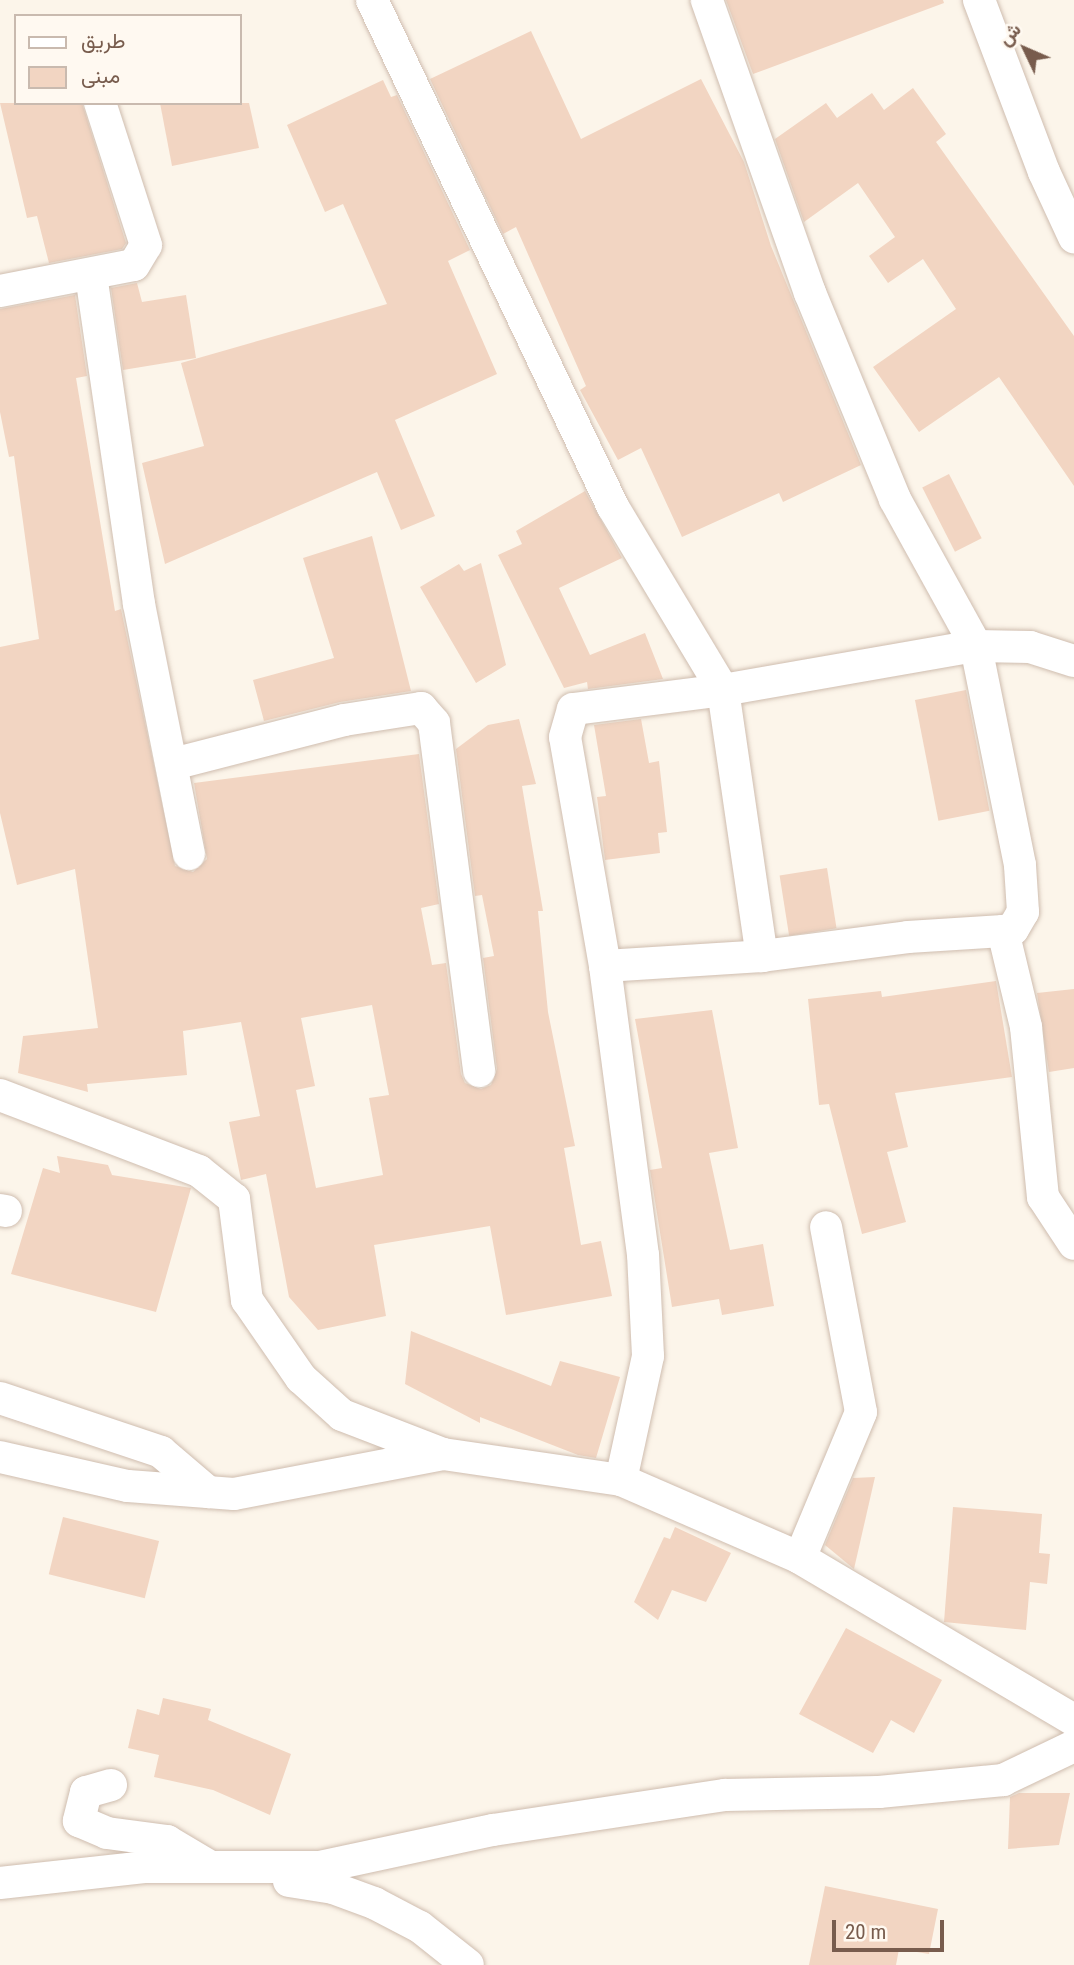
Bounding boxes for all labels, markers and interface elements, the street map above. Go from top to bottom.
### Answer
legend [14,14,242,105]
north arrow [990,14,1060,84]
text: ش [993,18,1026,50]
text: طريق [81,29,126,53]
text: مبنى [81,64,120,88]
scale bar [836,1906,948,1950]
text: 20 m [845,1920,886,1944]

